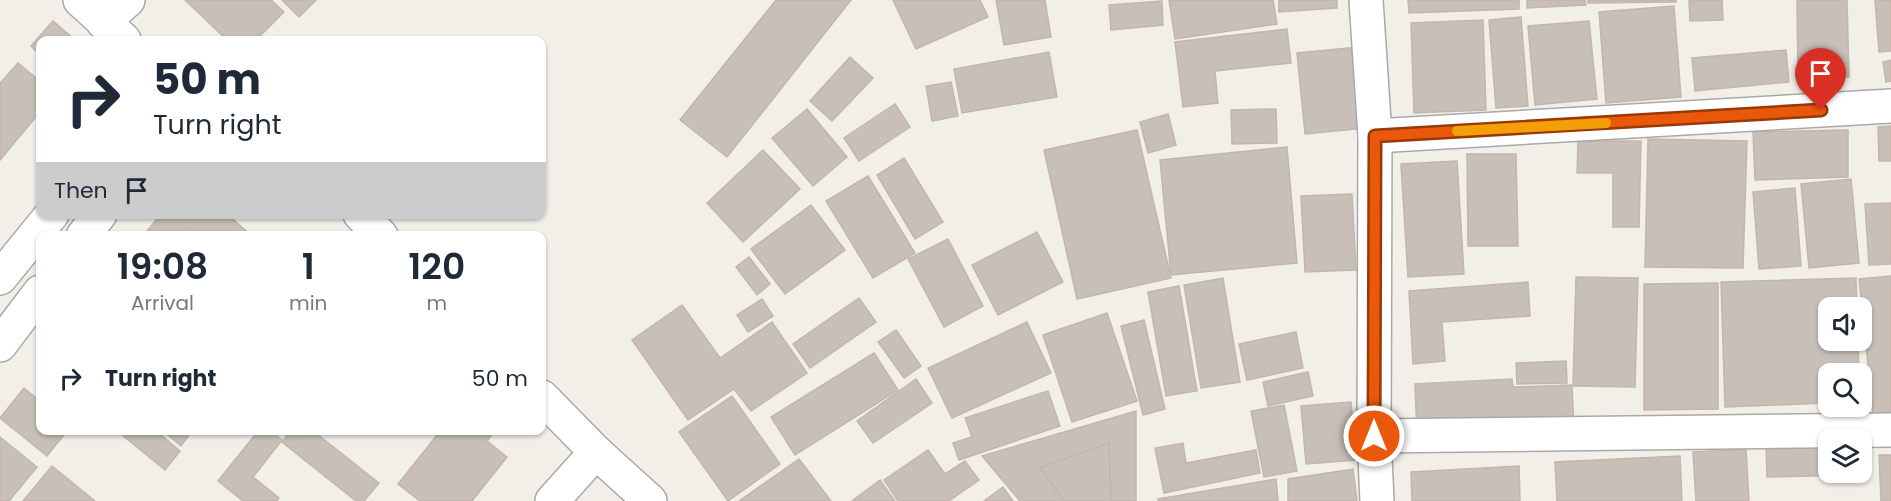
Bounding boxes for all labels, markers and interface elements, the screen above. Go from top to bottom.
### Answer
pin [1795,48,1846,110]
text: 50 m [153,50,261,109]
icon: arrive [1804,57,1837,90]
icon: right [54,60,132,138]
text: Turn right [153,106,282,143]
icon: arrive [120,174,153,207]
text: Then [54,175,108,206]
text: 19:08 [117,241,208,292]
text: 1 [302,241,315,292]
text: 120 [408,241,465,292]
text: Arrival [131,289,194,317]
text: min [289,289,327,317]
text: m [426,289,447,317]
map controls [1818,297,1872,483]
button: sound [1818,297,1872,351]
icon: right [54,362,87,395]
text: Turn right [105,363,216,394]
text: 50 m [472,363,528,394]
button: search [1818,363,1872,417]
position arrow [1342,404,1406,468]
button: layers [1818,429,1872,483]

